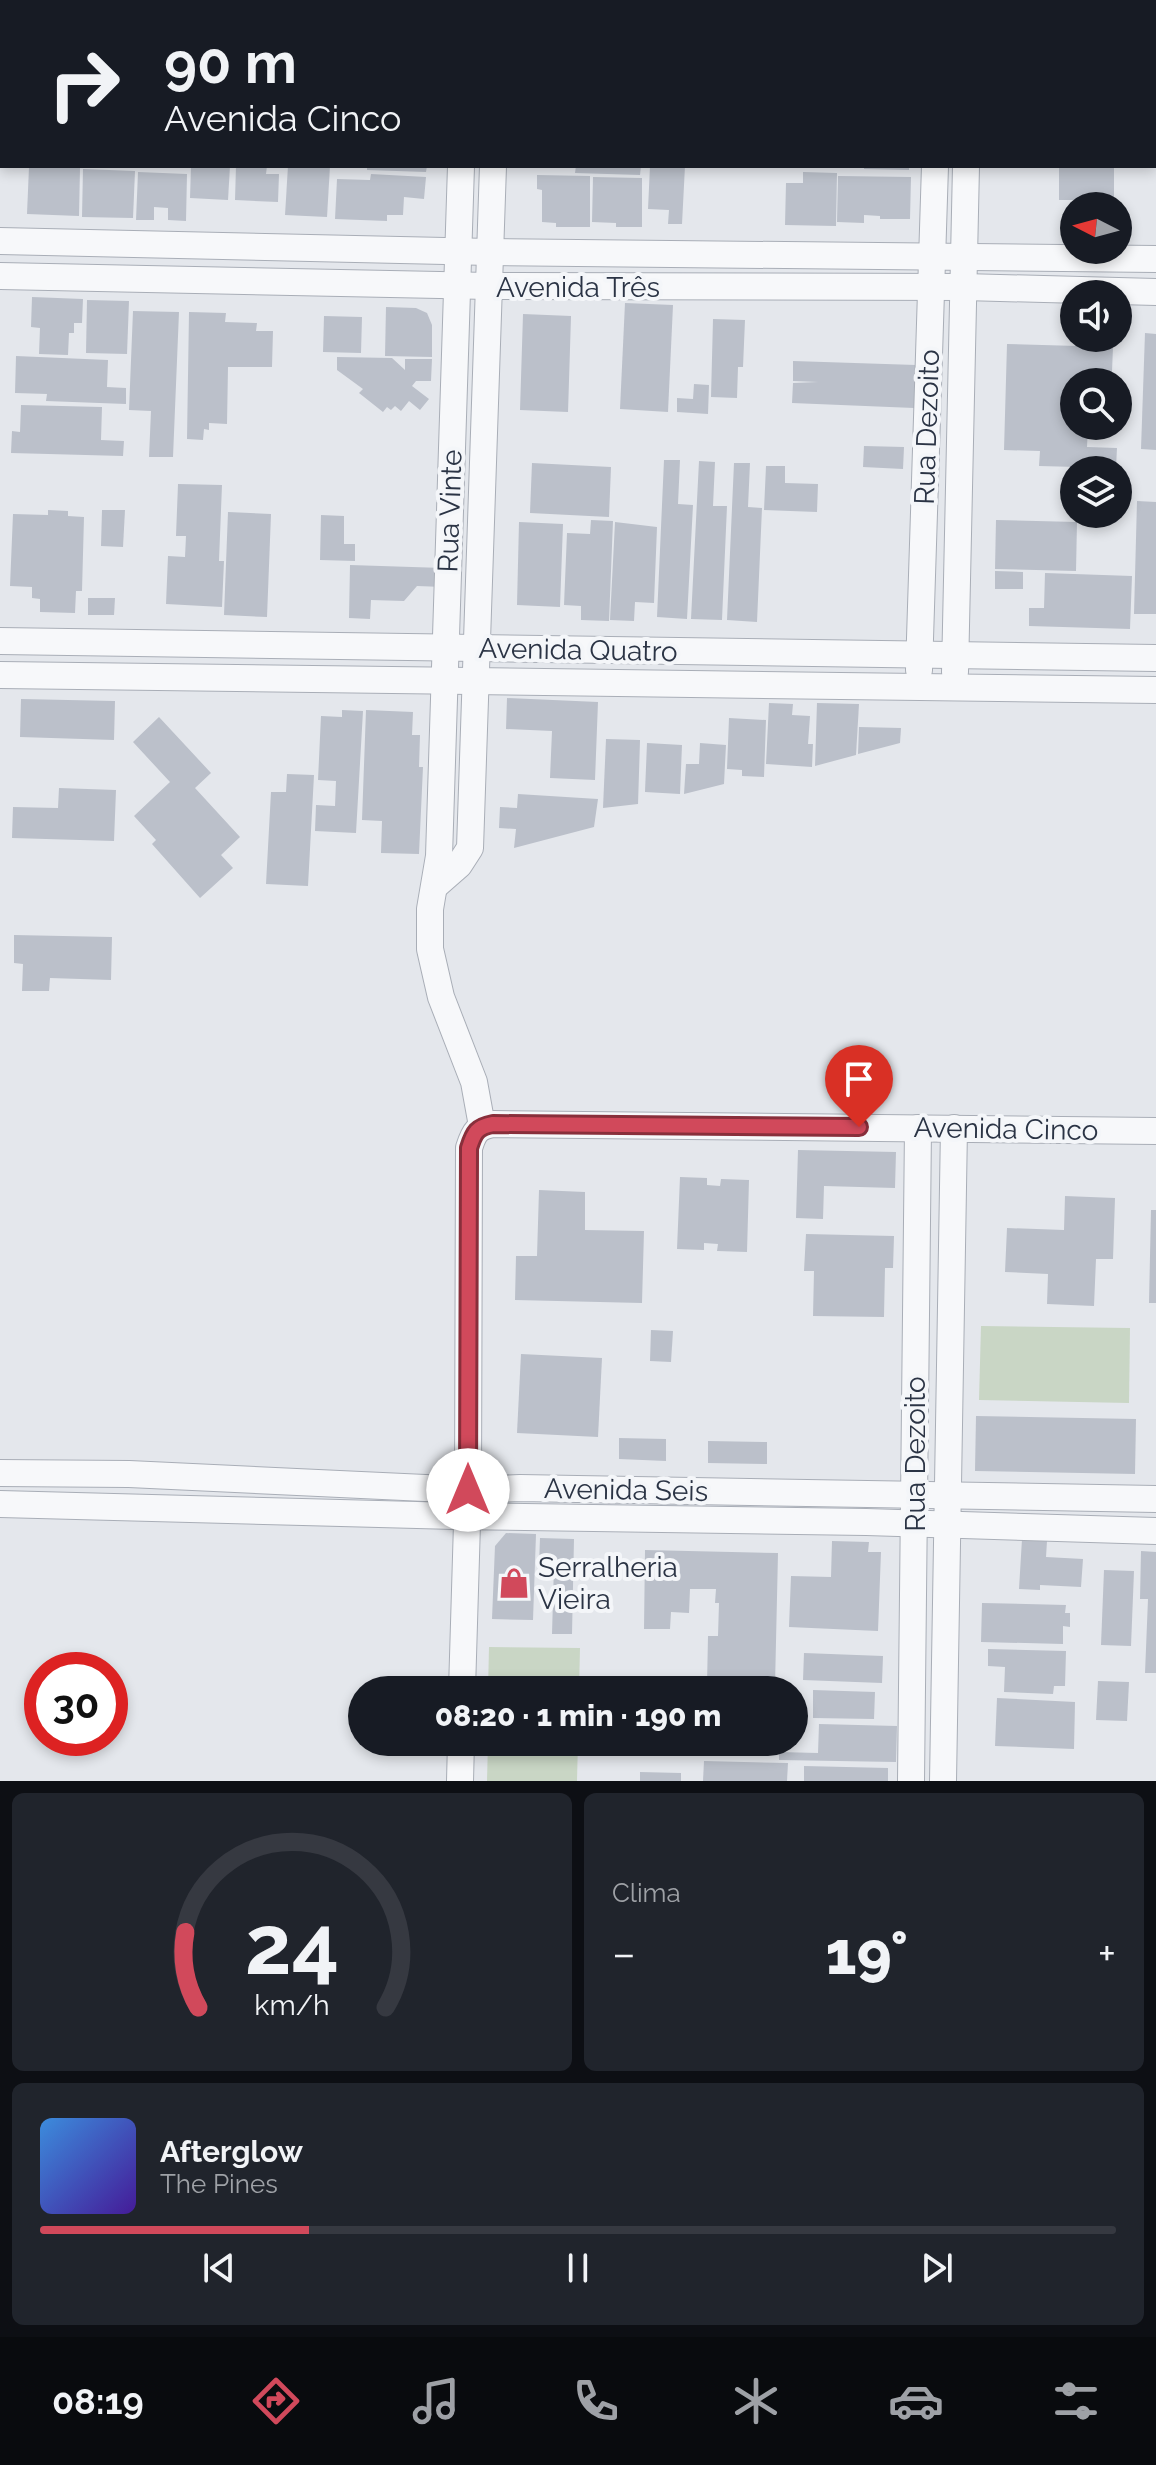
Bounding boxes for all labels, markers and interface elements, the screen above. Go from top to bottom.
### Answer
text: 90 m [164,30,297,96]
icon: right [32,32,136,136]
text: Avenida Cinco [164,97,401,139]
north arrow [1060,192,1132,264]
map controls [1060,192,1132,528]
street label: Avenida Três [496,271,660,304]
button: sound [1060,280,1132,352]
street label: Rua Dezoito [908,349,946,505]
button: search [1060,368,1132,440]
street label: Rua Vinte [431,449,469,573]
button: layers [1060,456,1132,528]
street label: Avenida Quatro [478,632,678,668]
pin [825,1045,893,1127]
icon: arrive [837,1057,881,1101]
street label: Avenida Cinco [913,1111,1099,1147]
street label: Rua Dezoito [899,1376,932,1532]
position arrow [426,1448,510,1532]
street label: Avenida Seis [544,1472,708,1508]
place label: Serralheria Vieira [538,1551,678,1616]
shop icon: Serralheria Vieira [497,1566,531,1600]
speed limit sign: 30 [24,1652,128,1756]
text: 08:20 · 1 min · 190 m [435,1698,721,1733]
text: Clima [612,1878,681,1908]
text: 24 [245,1896,339,1993]
text: 19° [826,1918,908,1988]
text: − [612,1928,636,1979]
text: + [1098,1928,1116,1979]
text: km/h [254,1988,330,2022]
text: Afterglow [160,2134,303,2169]
text: The Pines [160,2169,278,2199]
icon: previous [197,2246,241,2290]
icon: pause [556,2246,600,2290]
icon: next [915,2246,959,2290]
icon: directions [248,2373,304,2429]
icon: music [408,2373,464,2429]
icon: phone [568,2373,624,2429]
icon: climate [728,2373,784,2429]
icon: car [888,2373,944,2429]
icon: filters [1048,2373,1104,2429]
text: 08:19 [52,2380,144,2422]

